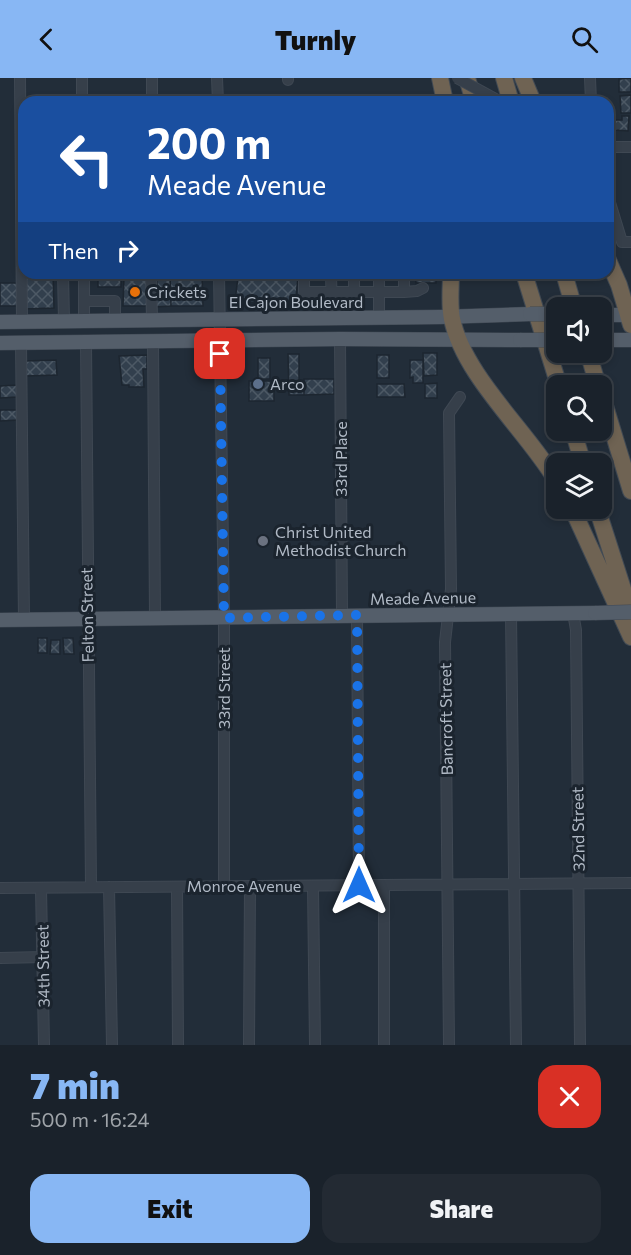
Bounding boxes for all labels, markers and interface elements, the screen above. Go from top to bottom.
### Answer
icon: back [30,23,63,56]
text: Turnly [275,23,356,56]
icon: search [568,23,601,56]
text: 200 m [147,116,271,168]
icon: left [48,120,126,198]
text: Meade Avenue [147,168,326,201]
icon: right [111,234,144,267]
text: Then [48,237,99,264]
place label: Crickets [147,282,207,301]
marker: Crickets [128,285,142,299]
street label: El Cajon Boulevard [229,292,363,311]
map controls [546,297,612,519]
button: sound [546,297,612,363]
pin [194,328,245,379]
icon: arrive [203,337,236,370]
place label: Arco [270,374,305,393]
button: search [546,375,612,441]
marker: Arco [251,377,265,391]
street label: 33rd Place [331,421,350,497]
button: layers [546,453,612,519]
place label: Christ United Methodist Church [275,522,406,559]
marker: Christ United Methodist Church [256,534,270,548]
street label: Felton Street [76,567,97,663]
street label: Meade Avenue [370,587,476,608]
street label: 33rd Street [214,647,233,729]
street label: Bancroft Street [435,662,456,775]
street label: 32nd Street [567,786,588,871]
position arrow [327,853,391,917]
street label: Monroe Avenue [187,876,301,895]
street label: 34th Street [32,924,53,1008]
text: 7 min [30,1062,120,1106]
button: close [538,1065,601,1128]
text: 500 m · 16:24 [30,1107,149,1131]
button: Exit [30,1174,310,1243]
button: Share [322,1174,601,1243]

